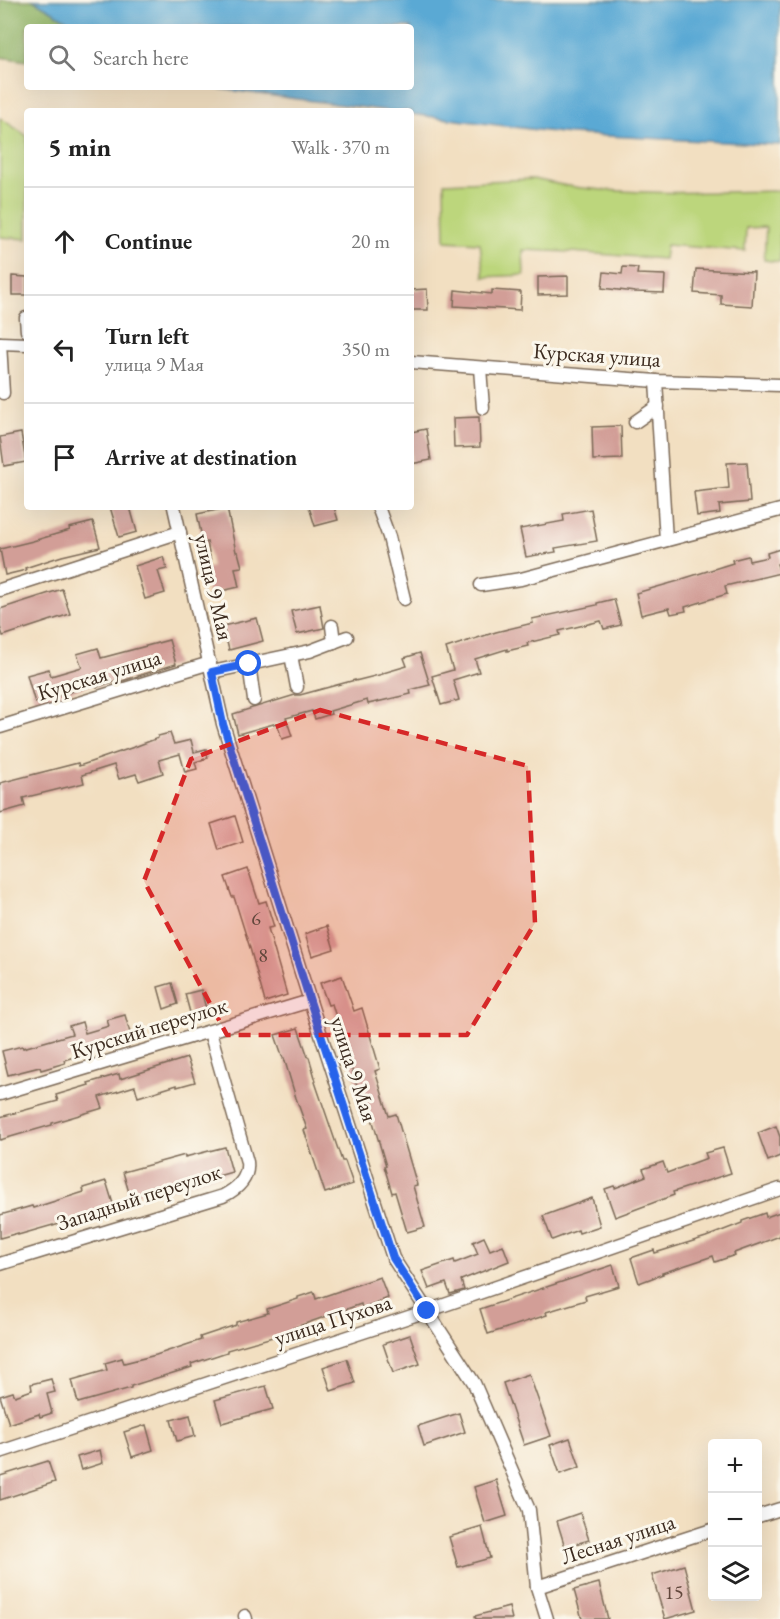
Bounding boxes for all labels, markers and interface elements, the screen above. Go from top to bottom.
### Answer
search box [24,24,414,90]
icon: search [45,41,78,74]
text: Search here [93,43,188,72]
text: 5 min [48,130,111,164]
text: Walk · 370 m [291,134,390,160]
icon: ahead [48,225,81,258]
text: Continue [105,227,192,256]
text: 20 m [351,228,390,254]
text: Turn left [105,322,189,351]
icon: left [48,333,81,366]
text: 350 m [342,336,390,362]
street label: Курская улица [532,336,662,374]
text: улица 9 Мая [105,351,204,377]
icon: arrive [48,441,81,474]
text: Arrive at destination [105,443,297,472]
street label: улица 9 Мая [188,531,240,643]
street label: Курская улица [34,642,165,708]
route start [235,650,261,676]
house number: 6 [251,905,261,931]
house number: 8 [258,942,268,968]
street label: Курский переулок [67,990,231,1066]
street label: улица 9 Мая [323,1013,385,1125]
street label: Западный переулок [53,1157,225,1237]
street label: улица Пухова [271,1287,395,1353]
route end [413,1297,439,1323]
map controls [708,1439,762,1601]
button: + [708,1439,762,1493]
button: − [708,1493,762,1547]
street label: Лесная улица [557,1507,679,1571]
button: layers [708,1547,762,1601]
house number: 15 [664,1579,684,1605]

